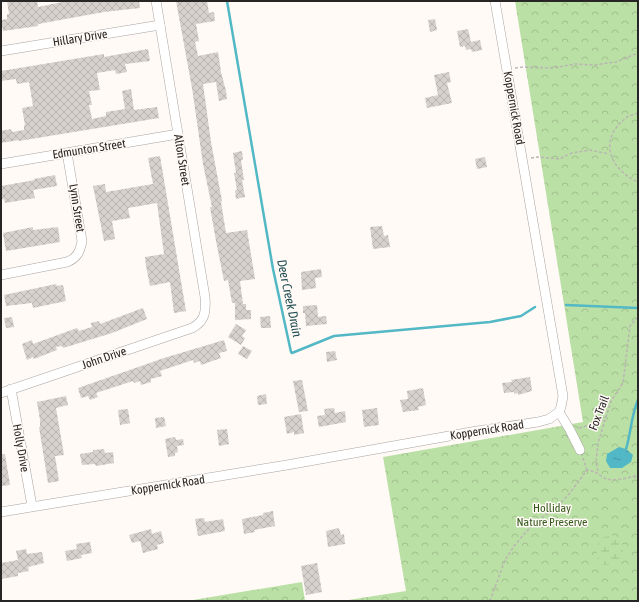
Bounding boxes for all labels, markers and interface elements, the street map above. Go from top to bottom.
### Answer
street label: Hillary Drive [52,27,108,49]
street label: Koppernick Road [501,70,527,146]
street label: Alton Street [171,133,193,187]
street label: Edmunton Street [51,136,127,162]
street label: Lynn Street [66,183,88,234]
water label: Deer Creek Drain [274,258,305,339]
street label: John Drive [80,344,128,372]
street label: Fox Trail [586,393,612,432]
street label: Koppernick Road [449,417,525,443]
street label: Holly Drive [10,423,32,473]
street label: Koppernick Road [130,472,206,498]
park label: Holliday Nature Preserve [517,501,587,529]

